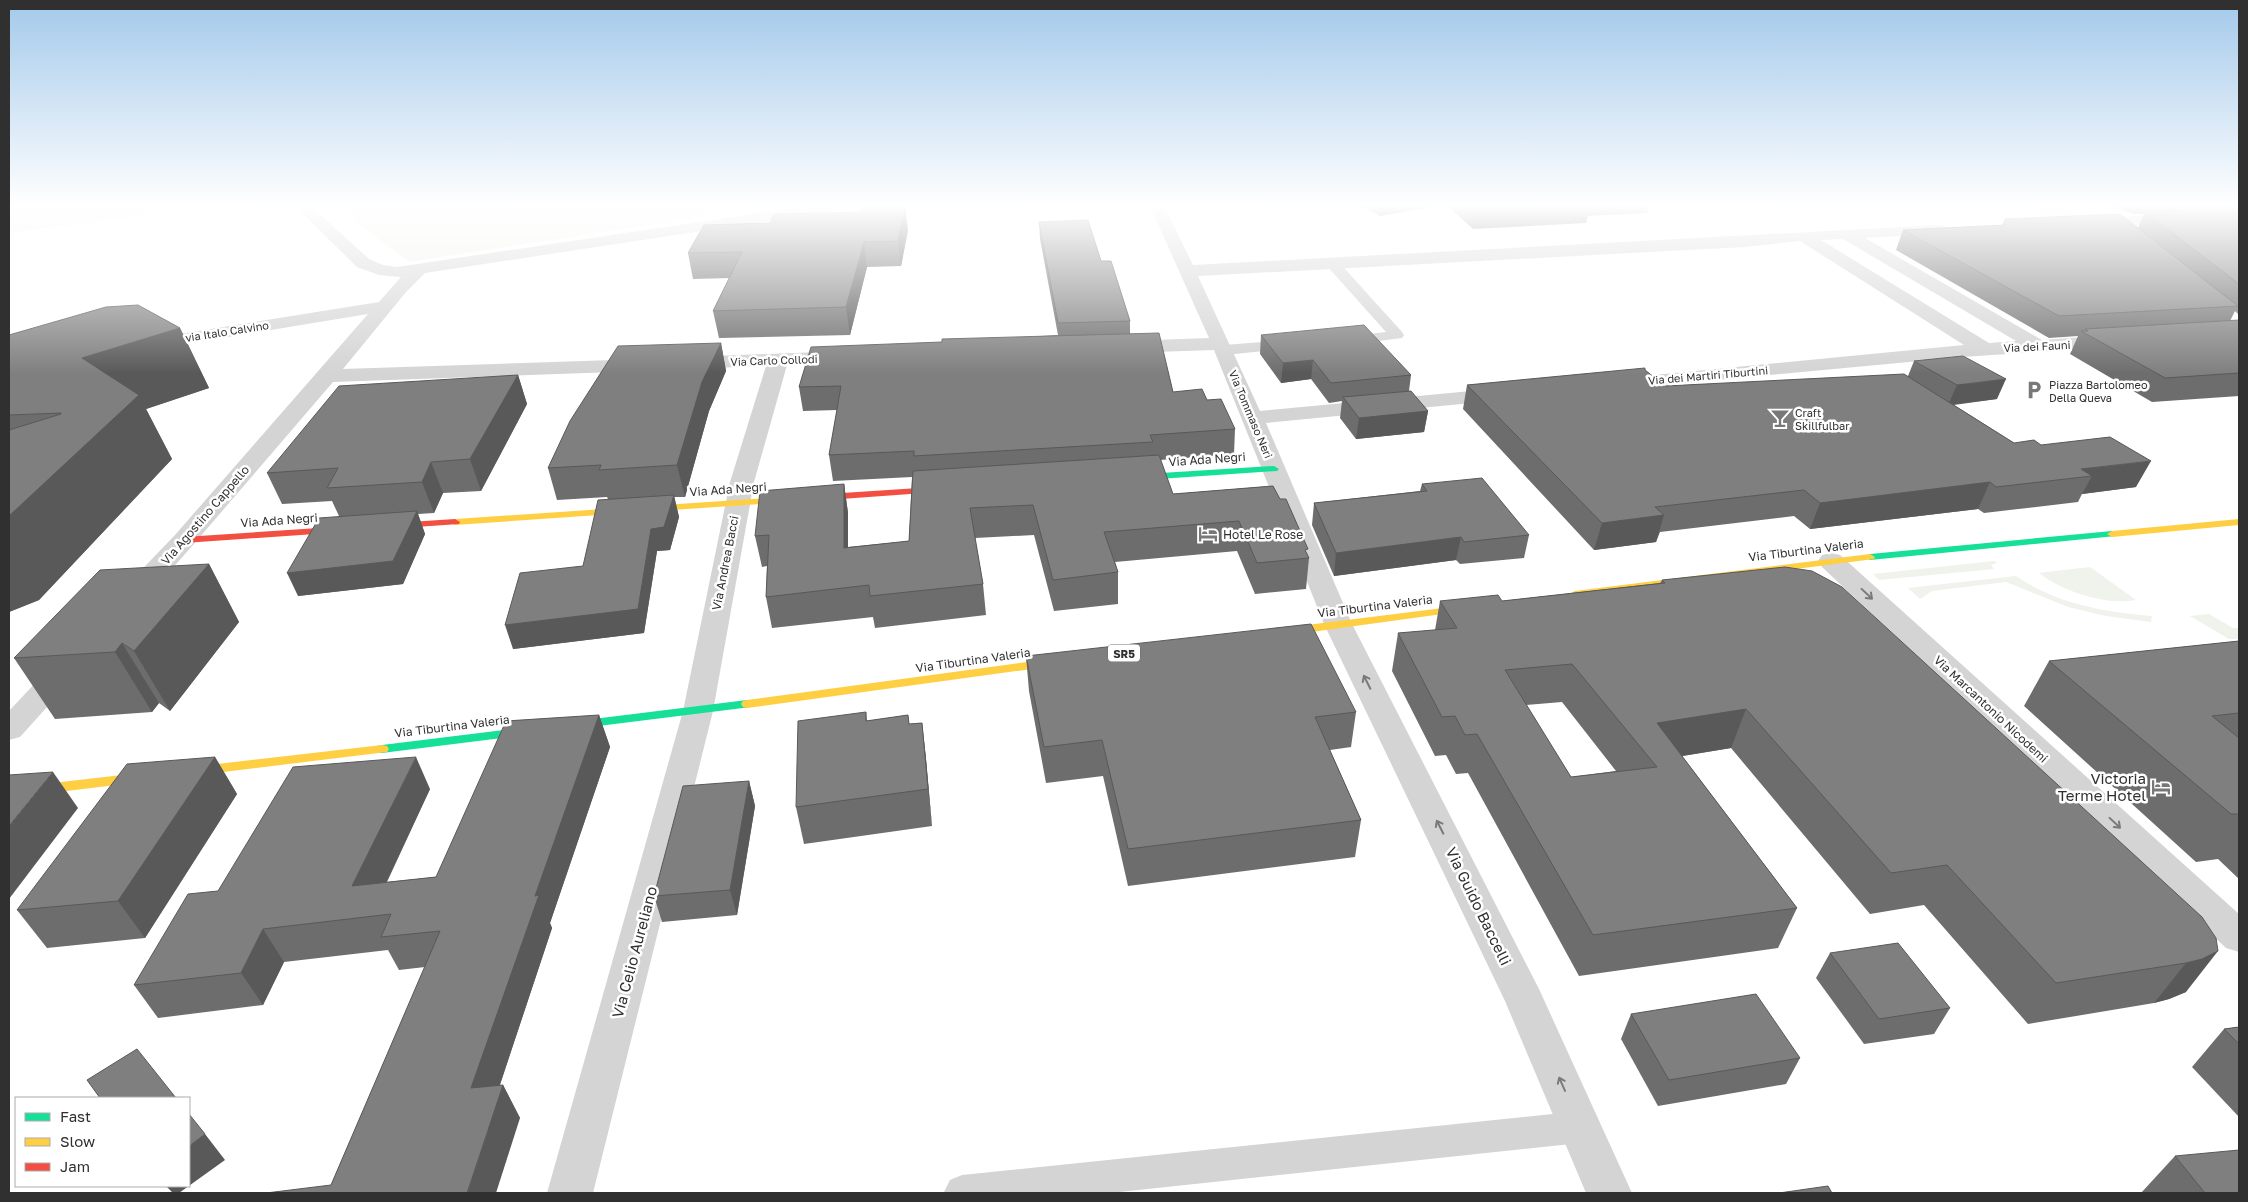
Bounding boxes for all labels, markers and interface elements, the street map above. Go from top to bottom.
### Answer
street label: via Italo Calvino [184,318,270,344]
street label: Via dei Fauni [2003,338,2071,354]
street label: Via Carlo Collodi [730,352,818,368]
street label: Via dei Martiri Tiburtini [1647,363,1769,387]
street label: Via Tommaso Neri [1227,368,1275,460]
place label: Piazza Bartolomeo Della Queva [2049,378,2148,404]
parking icon: Piazza Bartolomeo Della Queva [2023,379,2045,401]
place label: Craft Skillfulbar [1795,406,1850,432]
bar icon: Craft Skillfulbar [1769,407,1791,429]
street label: Via Ada Negri [1168,449,1246,469]
street label: Via Agostino Cappello [158,462,252,568]
street label: Via Ada Negri [689,479,767,499]
street label: Via Ada Negri [240,510,318,530]
street label: Via Andrea Bacci [708,514,742,612]
hotel icon: Hotel Le Rose [1197,523,1219,545]
place label: Hotel Le Rose [1223,527,1303,542]
street label: Via Tiburtina Valeria [1748,535,1864,565]
one-way arrow [1861,588,1874,600]
street label: Via Tiburtina Valeria [1317,591,1433,621]
road number: SR5 [1108,644,1140,661]
street label: Via Tiburtina Valeria [915,645,1031,675]
street label: Via Marcantonio Nicodemi [1931,652,2051,766]
one-way arrow [1362,675,1371,690]
street label: Via Tiburtina Valeria [394,711,510,741]
place label: Victoria Terme Hotel [2058,769,2146,804]
hotel icon: Victoria Terme Hotel [2150,776,2172,798]
one-way arrow [2109,817,2122,829]
one-way arrow [1434,820,1444,835]
street label: Via Guido Baccelli [1443,844,1515,968]
street label: Via Celio Aureliano [608,884,660,1020]
one-way arrow [1557,1077,1567,1092]
legend [15,1097,190,1187]
text: Fast [60,1107,91,1125]
text: Slow [60,1132,95,1150]
text: Jam [60,1157,90,1175]

